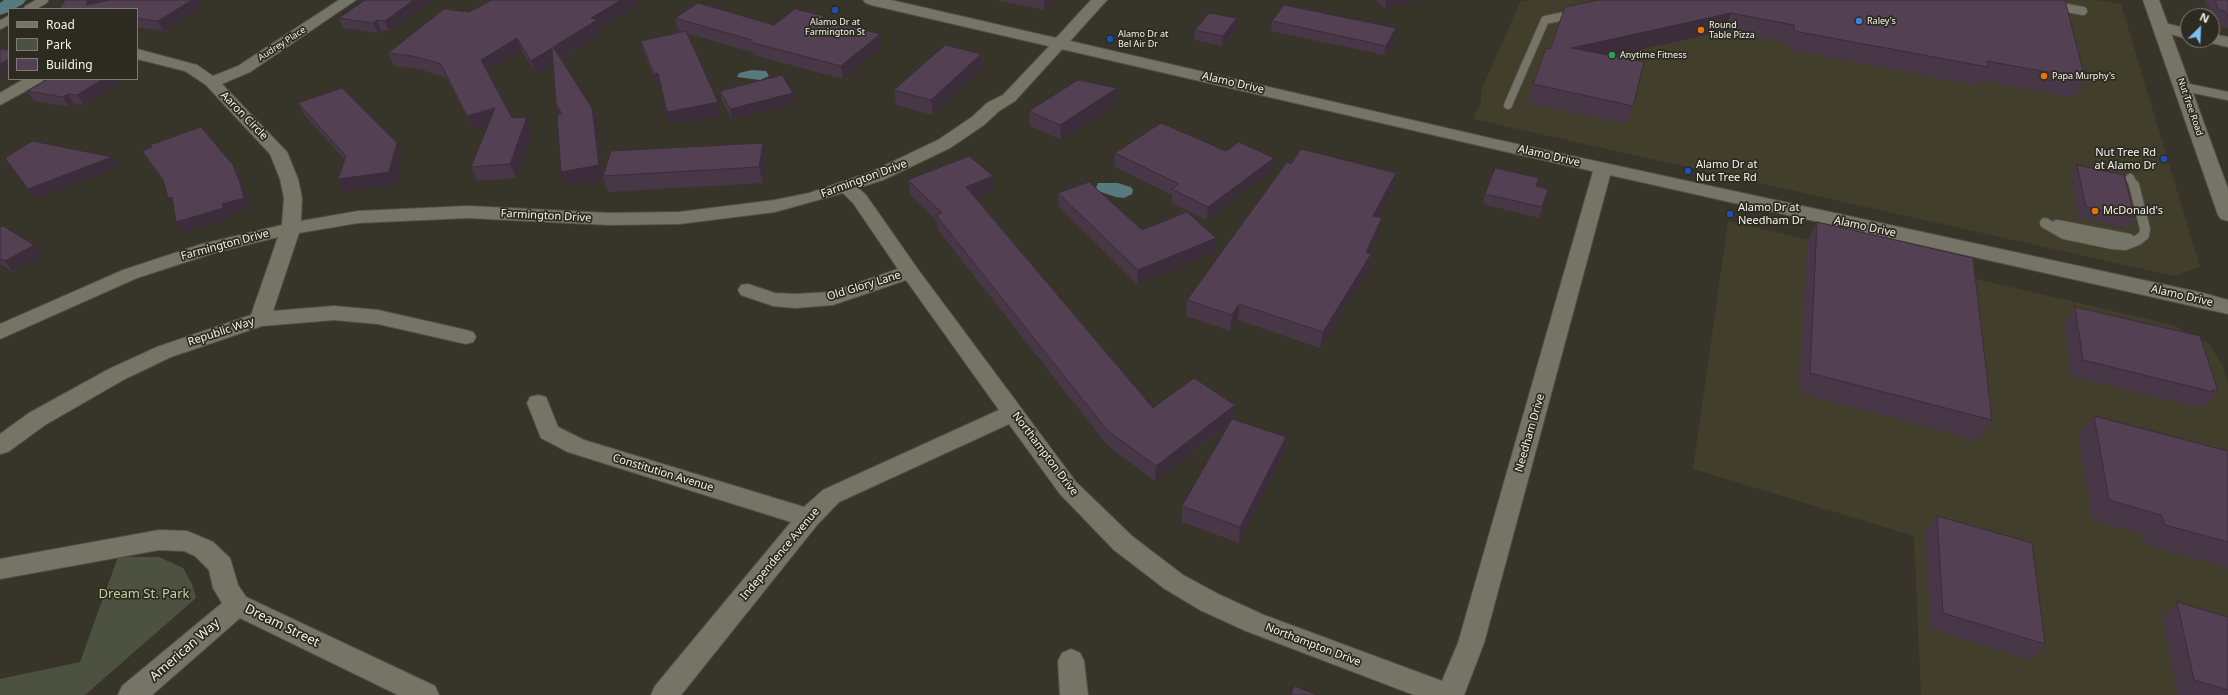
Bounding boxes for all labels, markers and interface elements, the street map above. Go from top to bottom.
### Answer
marker: Alamo Dr at Farmington St [830,5,840,15]
legend [8,8,138,80]
north arrow [2180,8,2220,48]
text: N [2198,9,2212,26]
text: Road [46,16,75,33]
marker: Raley's [1854,16,1864,26]
place label: Raley's [1867,16,1896,26]
place label: Alamo Dr at Farmington St [805,17,865,38]
place label: Round Table Pizza [1709,20,1755,41]
street label: Audrey Place [256,25,308,63]
marker: Round Table Pizza [1696,25,1706,35]
place label: Alamo Dr at Bel Air Dr [1118,29,1168,50]
marker: Alamo Dr at Bel Air Dr [1105,34,1115,44]
text: Park [46,36,71,53]
marker: Anytime Fitness [1607,50,1617,60]
place label: Anytime Fitness [1620,50,1687,60]
text: Building [46,56,93,73]
street label: Alamo Drive [1201,69,1265,97]
marker: Papa Murphy's [2039,71,2049,81]
place label: Papa Murphy's [2052,71,2115,81]
street label: Nut Tree Road [2175,77,2205,137]
street label: Aaron Circle [218,89,270,143]
street label: Alamo Drive [1517,142,1581,170]
place label: Nut Tree Rd at Alamo Dr [2095,146,2156,172]
marker: Nut Tree Rd at Alamo Dr [2159,154,2169,164]
street label: Farmington Drive [819,157,909,201]
place label: Alamo Dr at Nut Tree Rd [1696,158,1757,184]
marker: Alamo Dr at Nut Tree Rd [1683,166,1693,176]
place label: Alamo Dr at Needham Dr [1738,201,1804,227]
place label: McDonald's [2103,204,2163,218]
marker: McDonald's [2090,206,2100,216]
street label: Farmington Drive [500,207,592,225]
marker: Alamo Dr at Needham Dr [1725,209,1735,219]
street label: Alamo Drive [1833,214,1897,240]
street label: Farmington Drive [180,227,270,263]
street label: Old Glory Lane [825,269,903,303]
street label: Alamo Drive [2150,282,2214,310]
street label: Republic Way [186,315,256,349]
street label: Needham Drive [1513,392,1547,474]
street label: Northampton Drive [1009,410,1081,498]
street label: Constitution Avenue [611,451,715,495]
street label: Independence Avenue [738,505,822,603]
park label: Dream St. Park [99,586,189,602]
street label: Dream Street [242,601,322,651]
street label: American Way [147,616,223,684]
street label: Northampton Drive [1263,621,1363,669]

